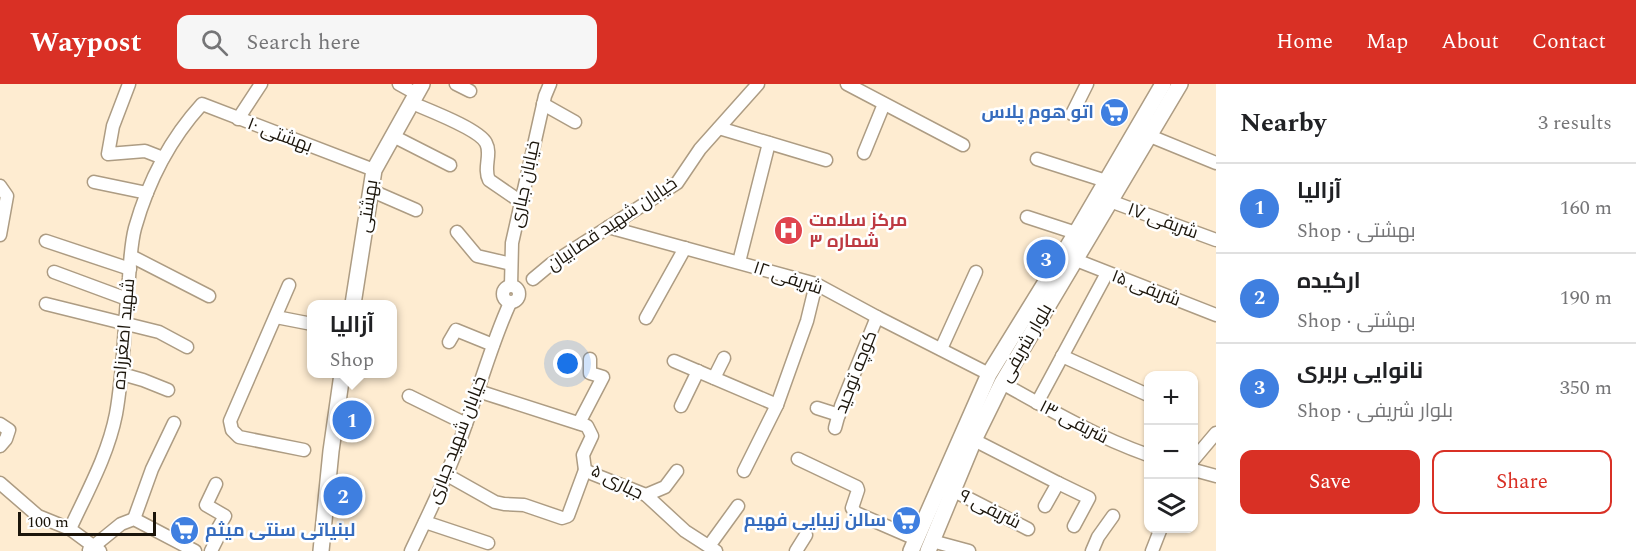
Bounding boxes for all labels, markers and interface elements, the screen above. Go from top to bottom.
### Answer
search box [177,15,597,69]
text: Waypost [30,21,141,64]
icon: search [198,26,231,59]
text: Search here [246,26,361,59]
text: Home [1276,26,1333,58]
text: Map [1366,26,1408,58]
text: About [1441,26,1499,58]
text: Contact [1532,26,1606,58]
supermarket icon: اتو هوم پلاس [1099,96,1131,128]
place label: اتو هوم پلاس [981,99,1094,126]
text: Nearby [1240,103,1326,143]
text: 3 results [1538,108,1612,138]
street label: بهشتی ۱۰ [243,110,317,160]
street label: خیابان جباری [503,138,547,230]
street label: خیابان شهید قصابیان [541,170,683,278]
text: آزالیا [1297,175,1341,208]
street label: بهشتی [350,178,386,234]
text: 1 [1254,193,1265,223]
text: 160 m [1560,193,1612,223]
street label: شریفی ۱۷ [1124,196,1202,246]
place label: مرکز سلامت شماره ۳ [809,207,907,255]
hospital icon: مرکز سلامت شماره ۳ [772,214,804,246]
text: Shop · بهشتی [1297,216,1416,246]
pin: 3 [1026,236,1066,282]
street label: شریفی ۱۲ [750,254,826,302]
street label: شریفی ۱۵ [1108,262,1184,314]
text: ارکیده [1297,265,1361,298]
street label: شهید اصغرزاده [106,277,142,391]
text: 2 [1254,283,1265,313]
text: 190 m [1560,283,1612,313]
street label: بلوار شریفی [993,299,1059,387]
popup [307,300,397,378]
text: Shop · بهشتی [1297,306,1416,336]
text: آزالیا [330,309,374,342]
street label: کوچه توحید [828,327,884,417]
text: Shop [330,345,374,375]
your location [553,349,582,378]
text: نانوایی بربری [1297,355,1423,388]
map controls [1144,371,1198,533]
button: + [1144,371,1198,425]
street label: خیابان شهید جباری [420,372,494,508]
text: 3 [1254,373,1265,403]
text: 350 m [1560,373,1612,403]
street label: شریفی ۱۳ [1035,393,1113,451]
text: Shop · بلوار شریفی [1297,396,1453,426]
pin: 1 [332,398,372,442]
button: − [1144,425,1198,479]
button: Save [1240,450,1420,514]
button: Share [1432,450,1612,514]
street label: جباری ۵ [586,457,648,507]
pin: 2 [324,474,362,518]
button: layers [1144,479,1198,533]
street label: شریفی ۹ [954,482,1026,536]
supermarket icon: سالن زیبایی فهیم [891,504,923,536]
place label: سالن زیبایی فهیم [744,507,886,534]
scale bar [18,509,156,536]
text: 100 m [27,510,69,534]
supermarket icon: لبنیاتی سنتی میثم [168,514,200,546]
place label: لبنیاتی سنتی میثم [205,517,355,544]

